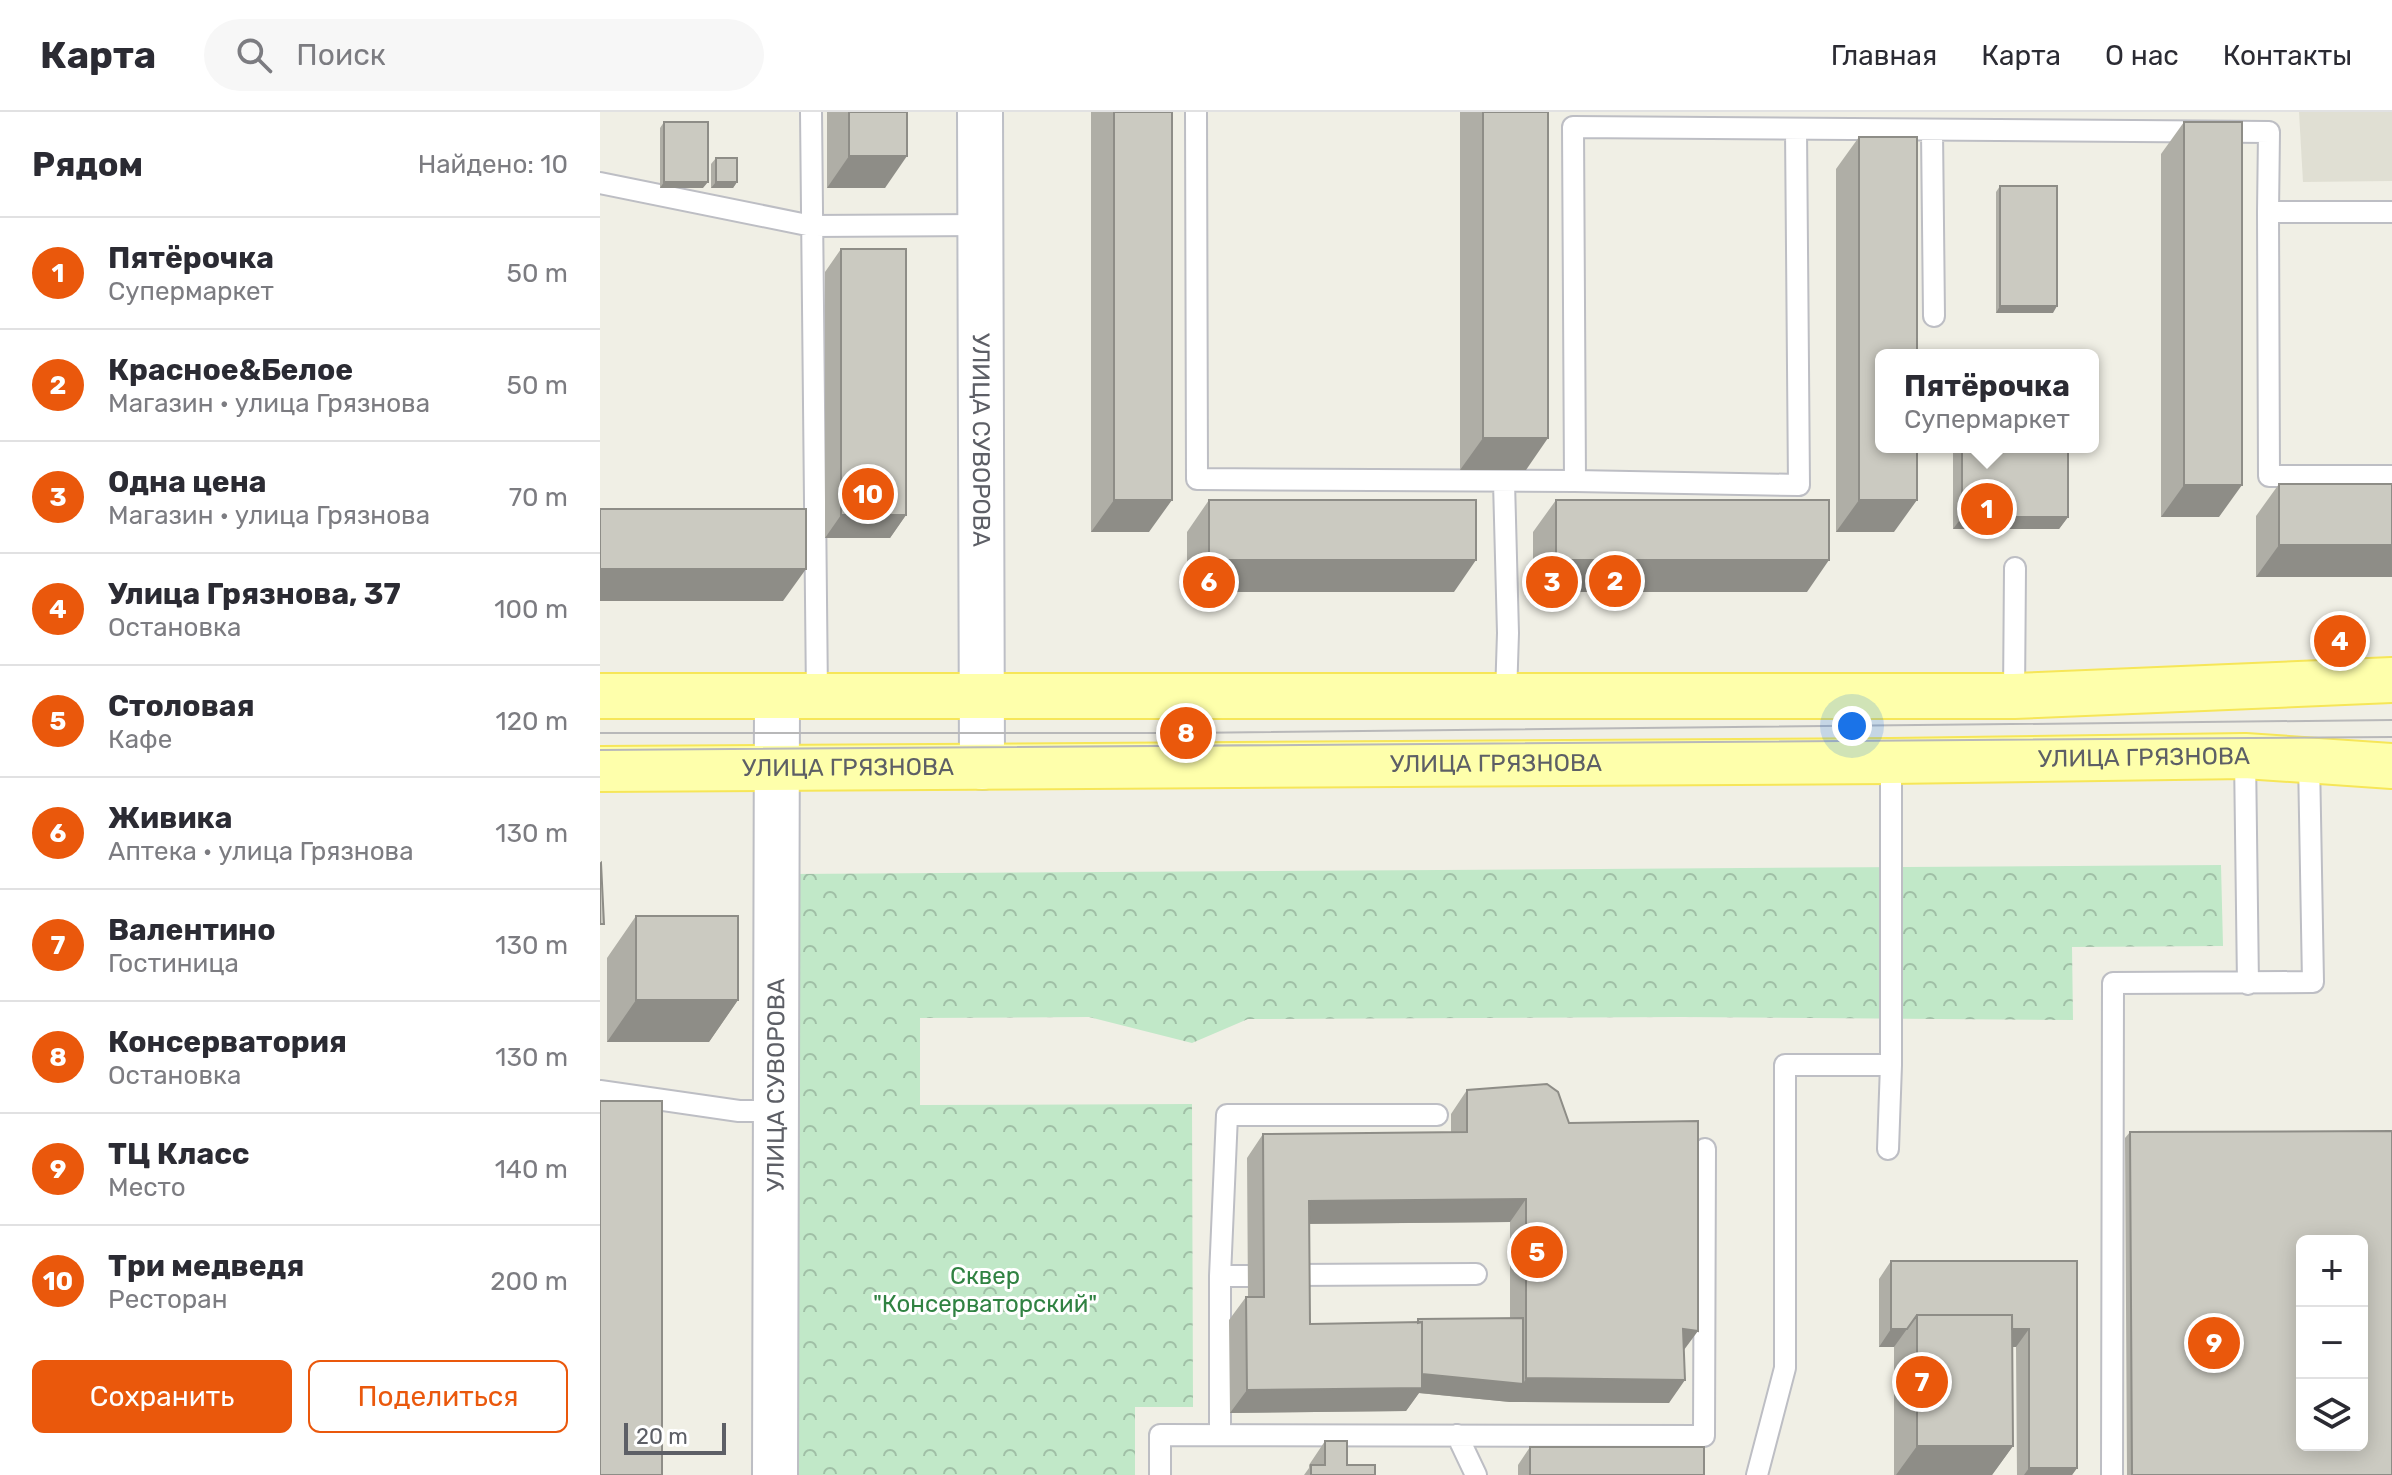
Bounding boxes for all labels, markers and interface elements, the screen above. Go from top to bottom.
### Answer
search box [204,19,764,91]
text: Карта [40,32,156,78]
icon: search [232,33,276,77]
text: Поиск [296,37,386,73]
text: Главная [1831,39,1937,72]
text: Карта [1981,39,2061,72]
text: О нас [2105,39,2179,72]
text: Контакты [2223,39,2352,72]
text: Рядом [32,144,143,185]
text: Найдено: 10 [418,149,568,180]
text: Пятёрочка [108,240,274,276]
text: 1 [52,258,64,289]
text: 50 m [507,258,568,289]
text: Супермаркет [108,276,274,307]
street label: УЛИЦА СУВОРОВА [967,333,995,547]
popup [1875,349,2099,453]
text: Красное&Белое [108,352,353,388]
text: Пятёрочка [1904,368,2070,404]
text: 2 [50,370,66,401]
text: 50 m [507,370,568,401]
text: Магазин · улица Грязнова [108,388,430,419]
text: Супермаркет [1904,404,2070,435]
text: Одна цена [108,464,267,500]
pin: 10 [842,464,894,524]
pin: 1 [1961,479,2013,539]
text: 3 [49,482,67,513]
text: 70 m [509,482,568,513]
text: Магазин · улица Грязнова [108,500,430,531]
pin: 2 [1589,551,1641,611]
pin: 6 [1183,552,1235,612]
pin: 3 [1526,552,1578,612]
text: Улица Грязнова, 37 [108,576,401,612]
text: 4 [49,594,67,625]
text: 100 m [494,594,568,625]
pin: 4 [2314,611,2366,671]
text: Остановка [108,612,241,643]
text: Столовая [108,688,255,724]
pin: 8 [1160,703,1212,763]
text: 5 [50,706,66,737]
text: 120 m [496,706,568,737]
your location [1832,706,1872,746]
text: Кафе [108,724,172,755]
street label: УЛИЦА ГРЯЗНОВА [2038,742,2250,773]
street label: УЛИЦА ГРЯЗНОВА [1390,749,1602,778]
street label: УЛИЦА ГРЯЗНОВА [742,753,954,782]
text: Живика [108,800,232,836]
text: 6 [50,818,66,849]
text: 130 m [495,818,568,849]
text: Аптека · улица Грязнова [108,836,414,867]
text: Валентино [108,912,276,948]
text: 7 [51,930,65,961]
text: 130 m [495,930,568,961]
text: Гостиница [108,948,239,979]
street label: УЛИЦА СУВОРОВА [762,978,790,1192]
text: Консерватория [108,1024,347,1060]
text: 8 [49,1042,67,1073]
text: 130 m [495,1042,568,1073]
text: Остановка [108,1060,241,1091]
text: ТЦ Класс [108,1136,250,1172]
text: 9 [50,1154,66,1185]
text: 140 m [495,1154,568,1185]
text: Место [108,1172,186,1203]
pin: 5 [1511,1222,1563,1282]
map controls [2296,1235,2368,1451]
button: + [2296,1235,2368,1307]
text: Три медведя [108,1248,304,1284]
park label: Сквер "Консерваторский" [873,1262,1097,1318]
text: 10 [43,1266,73,1297]
text: 200 m [490,1266,568,1297]
text: Ресторан [108,1284,228,1315]
button: − [2296,1307,2368,1379]
pin: 9 [2188,1313,2240,1373]
pin: 7 [1896,1352,1948,1412]
button: Сохранить [32,1360,292,1433]
button: Поделиться [308,1360,568,1433]
button: layers [2296,1379,2368,1451]
scale bar [624,1419,726,1455]
text: 20 m [636,1423,688,1450]

